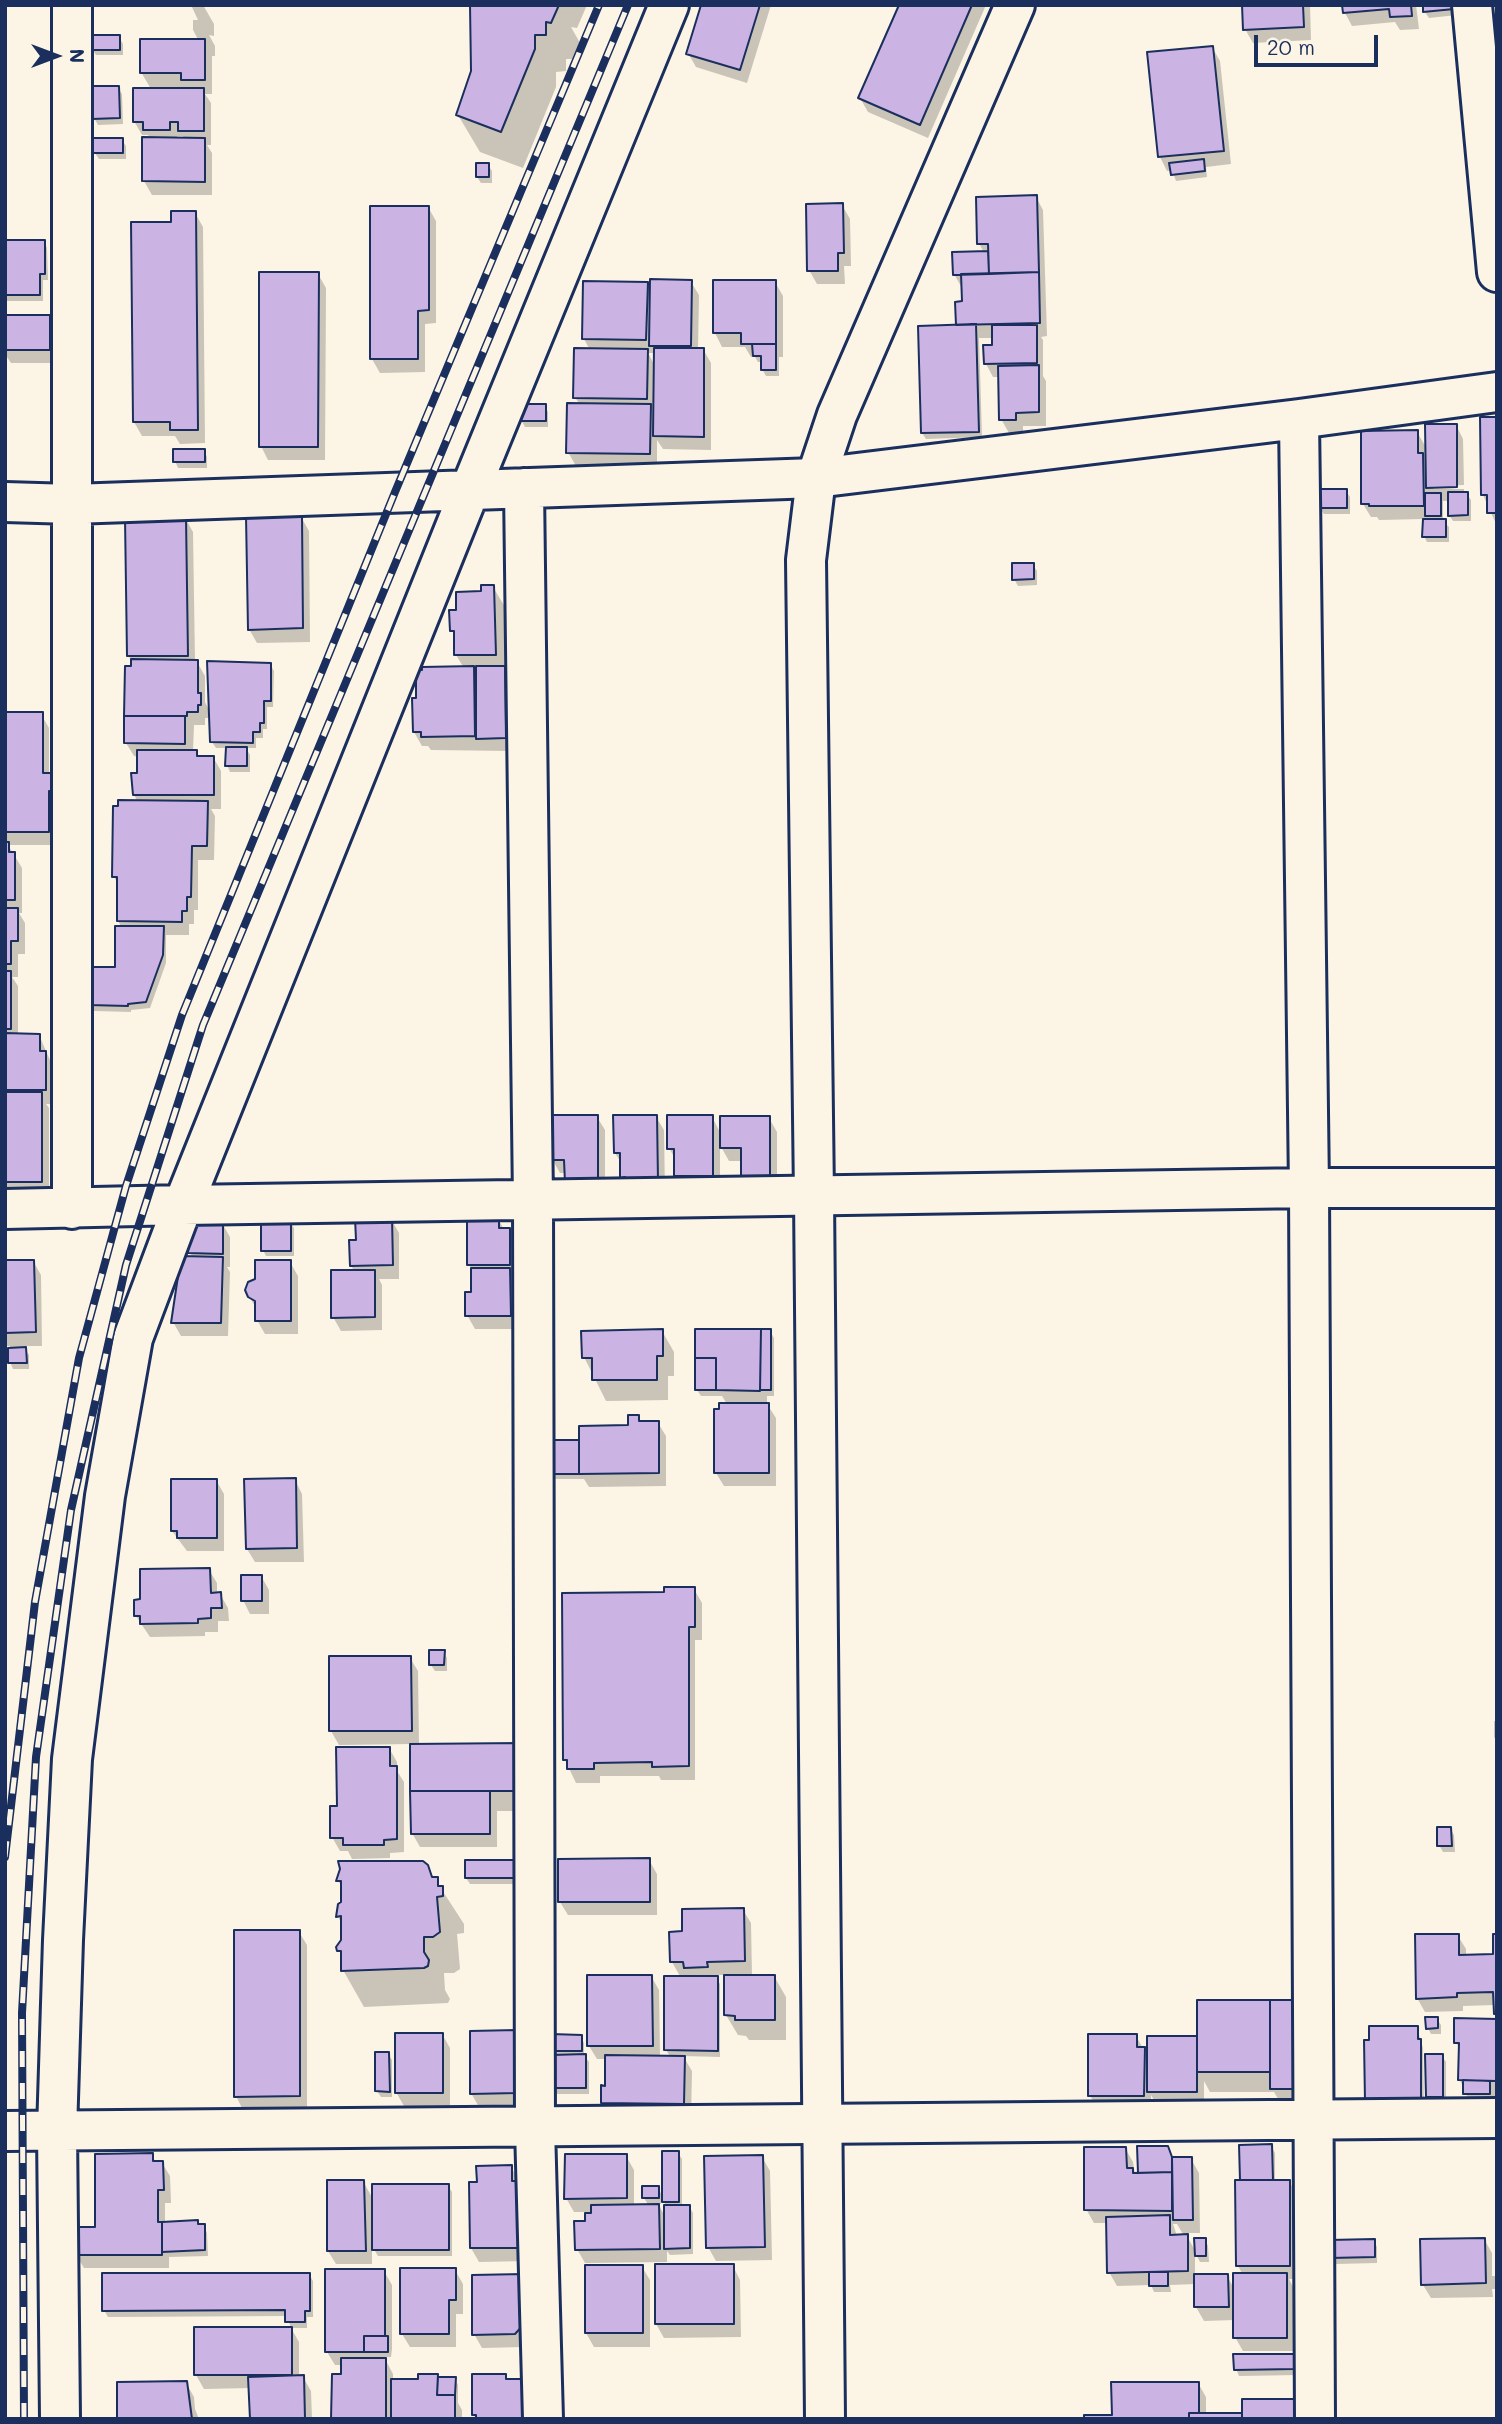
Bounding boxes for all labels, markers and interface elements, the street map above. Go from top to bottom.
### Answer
north arrow [21,21,91,91]
scale bar [1257,21,1381,65]
text: 20 m [1267,33,1315,60]
text: N [65,49,90,63]

